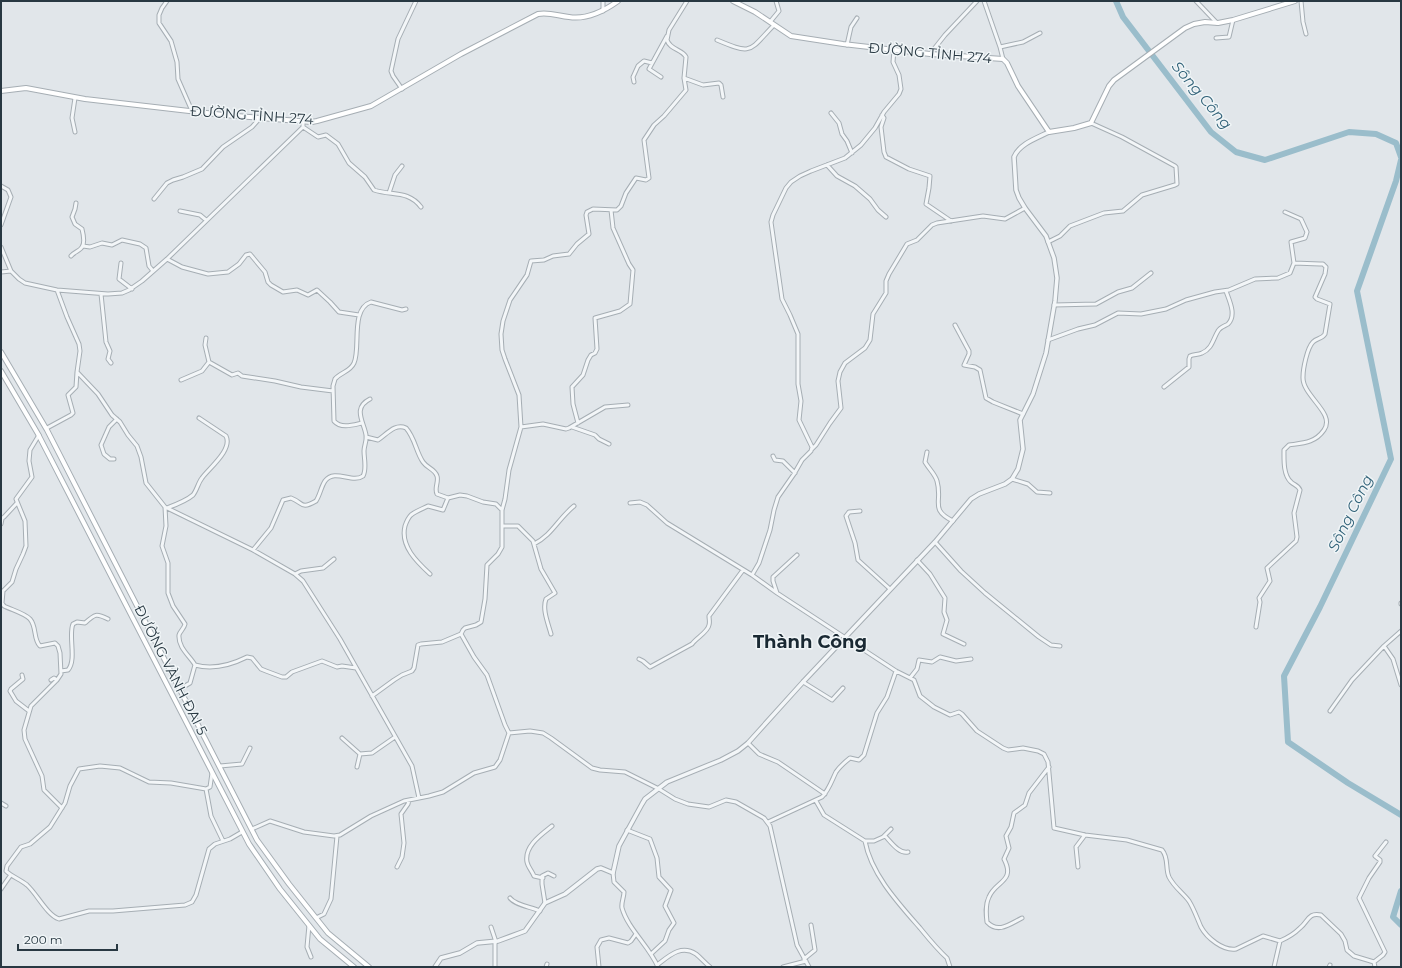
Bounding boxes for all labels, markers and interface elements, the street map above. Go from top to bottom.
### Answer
street label: ĐƯỜNG TỈNH 274 [868,39,993,67]
water label: Sông Công [1168,57,1236,133]
street label: ĐƯỜNG TỈNH 274 [190,102,315,128]
water label: Sông Công [1323,471,1377,555]
street label: ĐƯỜNG VÀNH ĐAI 5 [130,602,212,738]
district label: Thành Công [753,631,867,653]
scale bar [18,926,117,952]
text: 200 m [24,932,63,947]

